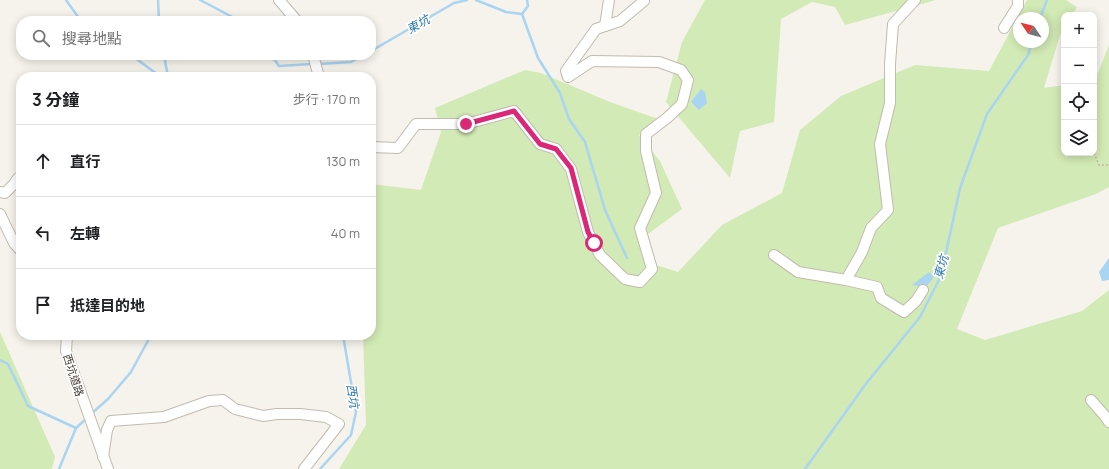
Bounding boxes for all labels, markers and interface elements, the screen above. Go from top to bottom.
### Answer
water label: 東坑 [403,10,434,37]
north arrow [1013,12,1049,48]
map controls [1061,12,1097,156]
button: + [1061,12,1097,48]
search box [16,16,376,60]
icon: search [30,27,52,49]
text: 搜尋地點 [62,28,122,49]
button: − [1061,48,1097,84]
button: locate [1061,84,1097,120]
text: 3 分鐘 [32,88,79,111]
text: 步行 · 170 m [293,90,360,108]
route end [457,115,475,133]
button: layers [1061,120,1097,156]
icon: ahead [32,150,54,172]
text: 直行 [70,151,100,172]
text: 130 m [326,152,360,170]
icon: left [32,222,54,244]
text: 左轉 [70,223,100,244]
text: 40 m [331,224,360,242]
route start [585,234,603,252]
water label: 東坑 [930,251,953,281]
icon: arrive [32,294,54,316]
text: 抵達目的地 [70,295,145,316]
street label: 西坑道路 [60,352,88,398]
water label: 西坑 [343,383,364,411]

